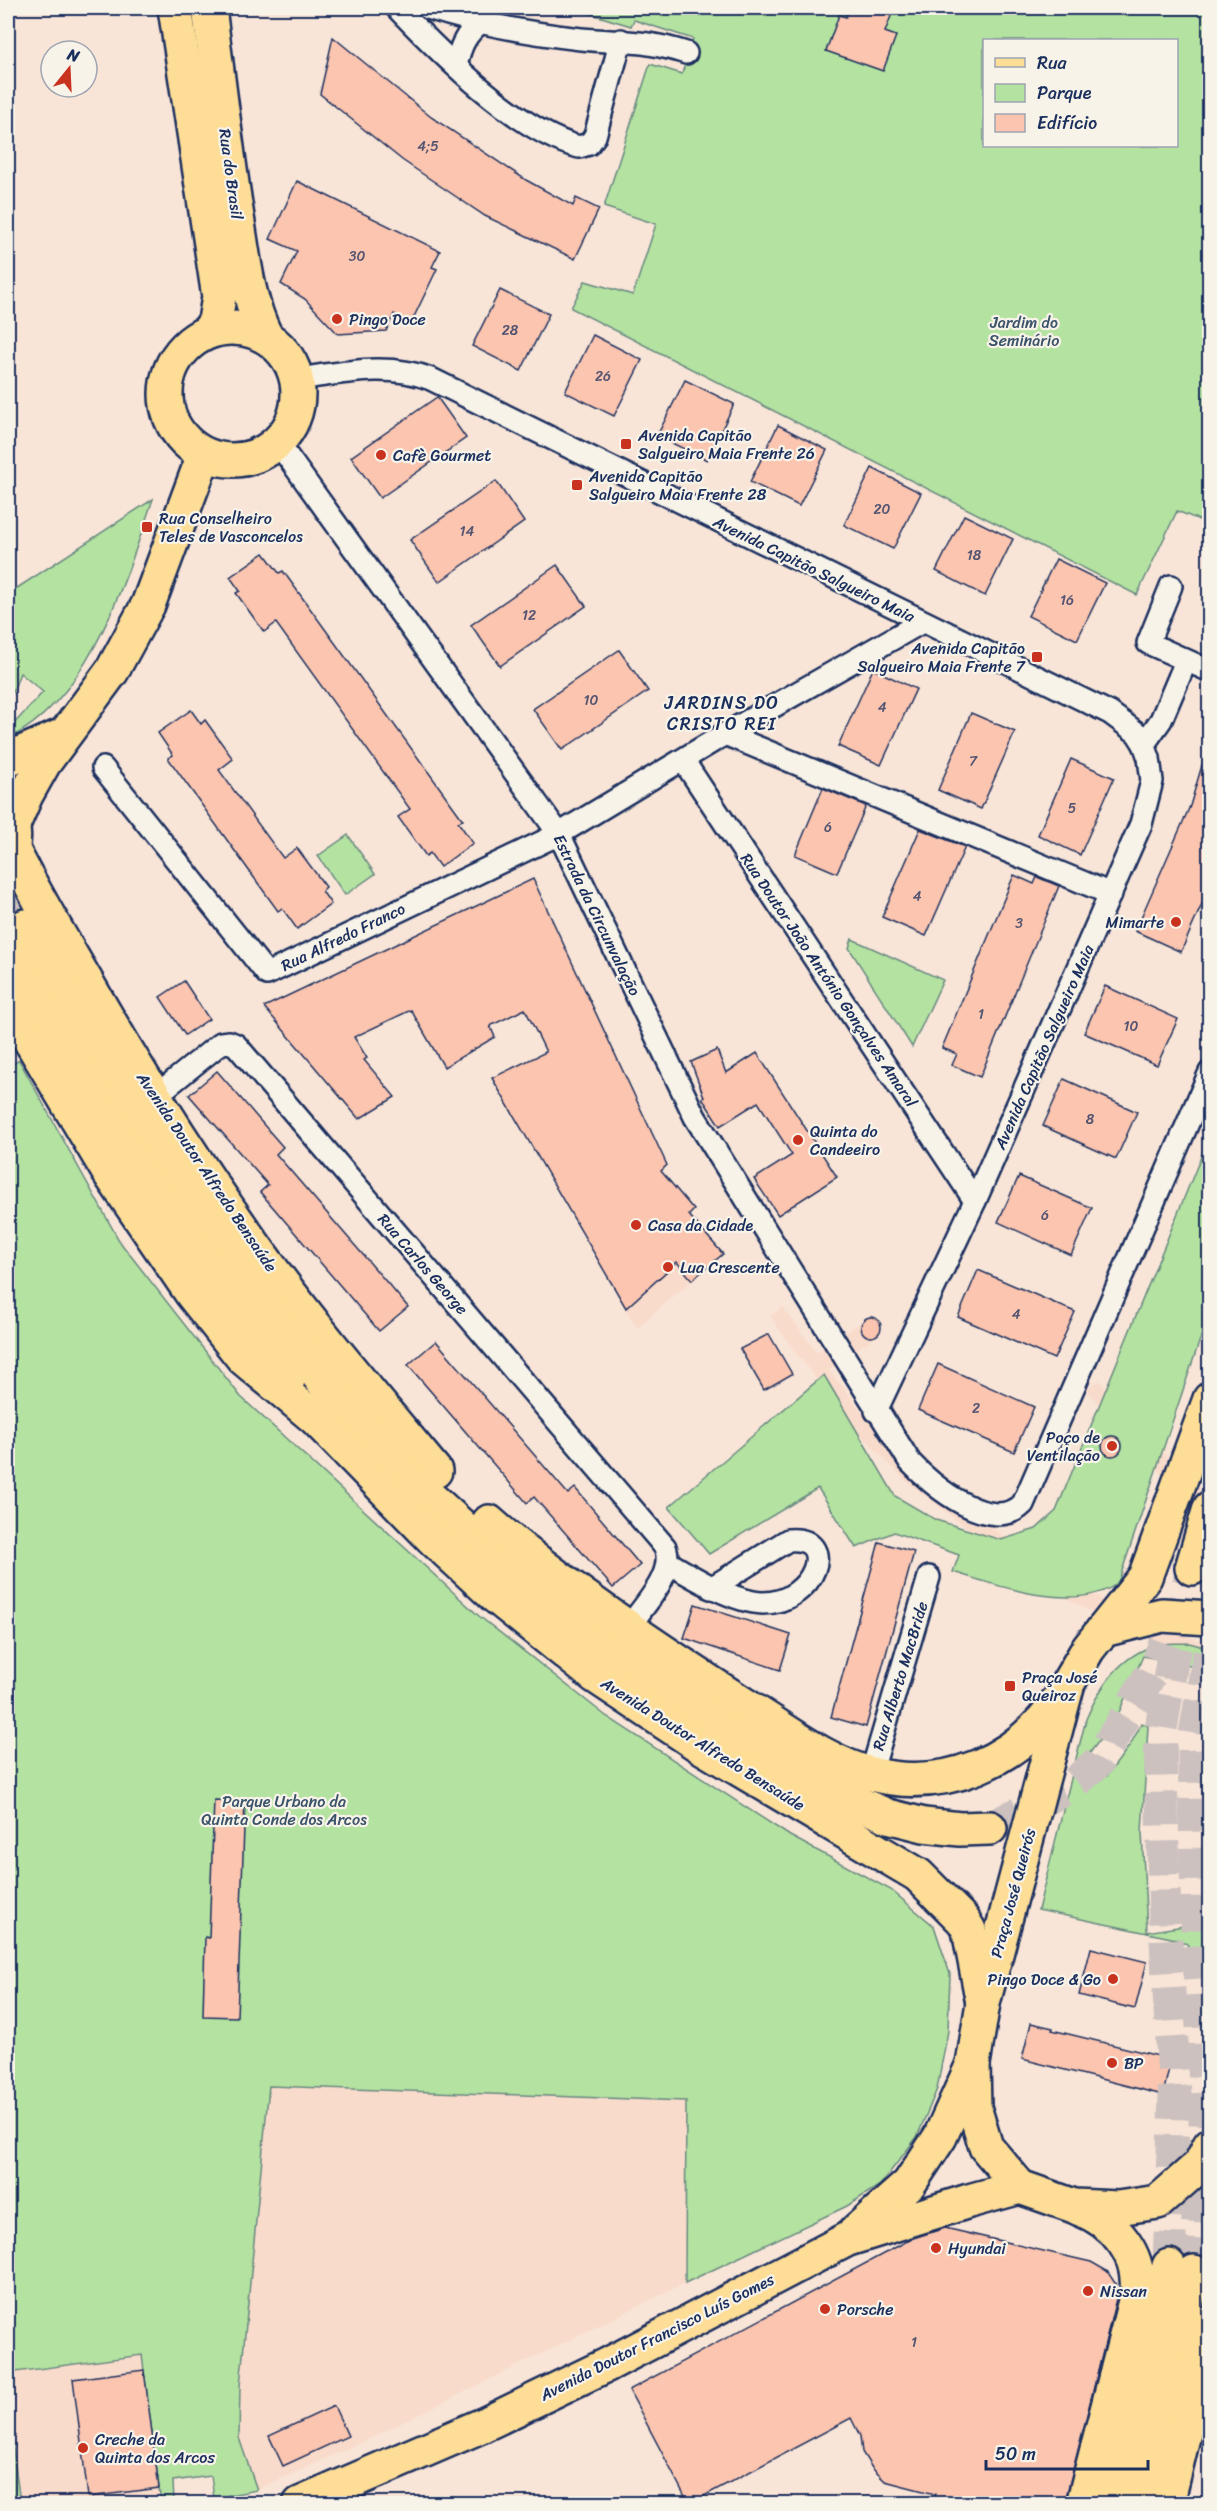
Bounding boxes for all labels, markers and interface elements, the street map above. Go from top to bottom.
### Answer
north arrow [39,39,99,99]
text: N [63,39,84,71]
legend [983,39,1178,147]
text: Rua [1037,47,1068,79]
text: Parque [1037,77,1092,109]
text: Edifício [1037,107,1097,139]
street label: Rua do Brasil [210,127,252,222]
house number: 4;5 [417,134,439,159]
house number: 30 [349,244,365,269]
place label: Pingo Doce [349,305,426,334]
park label: Jardim do Seminário [989,308,1059,355]
marker: Pingo Doce [330,312,344,326]
house number: 28 [502,318,519,343]
house number: 26 [595,364,611,389]
place label: Avenida Capitão Salgueiro Maia Frente 26 [637,421,815,468]
marker: Avenida Capitão Salgueiro Maia Frente 26 [619,437,633,451]
place label: Cafè Gourmet [393,441,491,470]
marker: Cafè Gourmet [374,448,388,462]
place label: Avenida Capitão Salgueiro Maia Frente 28 [588,462,767,509]
marker: Avenida Capitão Salgueiro Maia Frente 28 [570,478,584,492]
house number: 20 [874,497,891,522]
place label: Rua Conselheiro Teles de Vasconcelos [159,504,303,551]
street label: Avenida Capitão Salgueiro Maia [707,507,921,631]
house number: 14 [460,519,475,544]
marker: Rua Conselheiro Teles de Vasconcelos [140,520,154,534]
house number: 18 [967,543,982,568]
house number: 16 [1060,588,1074,613]
house number: 12 [522,603,536,628]
place label: Avenida Capitão Salgueiro Maia Frente 7 [857,634,1026,681]
marker: Avenida Capitão Salgueiro Maia Frente 7 [1030,650,1044,664]
district label: JARDINS DO CRISTO REI [664,687,779,740]
house number: 10 [584,688,599,713]
house number: 4 [878,695,887,720]
house number: 7 [969,749,978,774]
house number: 5 [1068,796,1077,821]
house number: 6 [824,815,832,840]
street label: Estrada da Circunvalação [545,829,649,1001]
street label: Rua Doutor João António Gonçalves Amaral [733,847,926,1114]
house number: 4 [913,884,922,909]
street label: Rua Alfredo Franco [276,894,410,980]
place label: Mimarte [1105,908,1164,937]
house number: 3 [1015,911,1023,936]
marker: Mimarte [1169,915,1183,929]
street label: Avenida Capitão Salgueiro Maia [985,939,1103,1155]
house number: 1 [978,1002,984,1027]
house number: 10 [1124,1014,1139,1039]
street label: Avenida Doutor Alfredo Bensaúde [128,1065,285,1278]
house number: 8 [1086,1107,1095,1132]
place label: Quinta do Candeeiro [810,1117,880,1164]
marker: Quinta do Candeeiro [791,1133,805,1147]
house number: 6 [1041,1203,1049,1228]
street label: Rua Carlos George [370,1206,476,1322]
place label: Casa da Cidade [648,1211,753,1240]
marker: Casa da Cidade [629,1218,643,1232]
place label: Lua Crescente [680,1253,780,1282]
marker: Lua Crescente [661,1260,675,1274]
house number: 4 [1012,1302,1021,1327]
house number: 2 [972,1396,980,1421]
place label: Poço de Ventilação [1027,1423,1100,1470]
marker: Poço de Ventilação [1105,1439,1119,1453]
street label: Rua Alberto MacBride [864,1598,936,1754]
place label: Praça José Queiroz [1022,1663,1098,1710]
street label: Avenida Doutor Alfredo Bensaúde [594,1669,811,1819]
marker: Praça José Queiroz [1003,1679,1017,1693]
park label: Parque Urbano da Quinta Conde dos Arcos [201,1787,367,1834]
street label: Praça José Queirós [982,1824,1044,1961]
place label: Pingo Doce & Go [988,1965,1101,1994]
marker: Pingo Doce & Go [1106,1972,1120,1986]
place label: BP [1124,2049,1144,2078]
marker: BP [1105,2056,1119,2070]
place label: Hyundai [948,2234,1006,2263]
marker: Hyundai [929,2241,943,2255]
street label: Avenida Doutor Francisco Luís Gomes [534,2265,780,2409]
place label: Nissan [1100,2277,1147,2306]
marker: Nissan [1081,2284,1095,2298]
place label: Porsche [837,2295,893,2324]
marker: Porsche [818,2302,832,2316]
house number: 1 [911,2330,917,2355]
place label: Creche da Quinta dos Arcos [95,2425,215,2472]
scale bar [986,2433,1148,2471]
text: 50 m [995,2438,1036,2470]
marker: Creche da Quinta dos Arcos [76,2441,90,2455]

